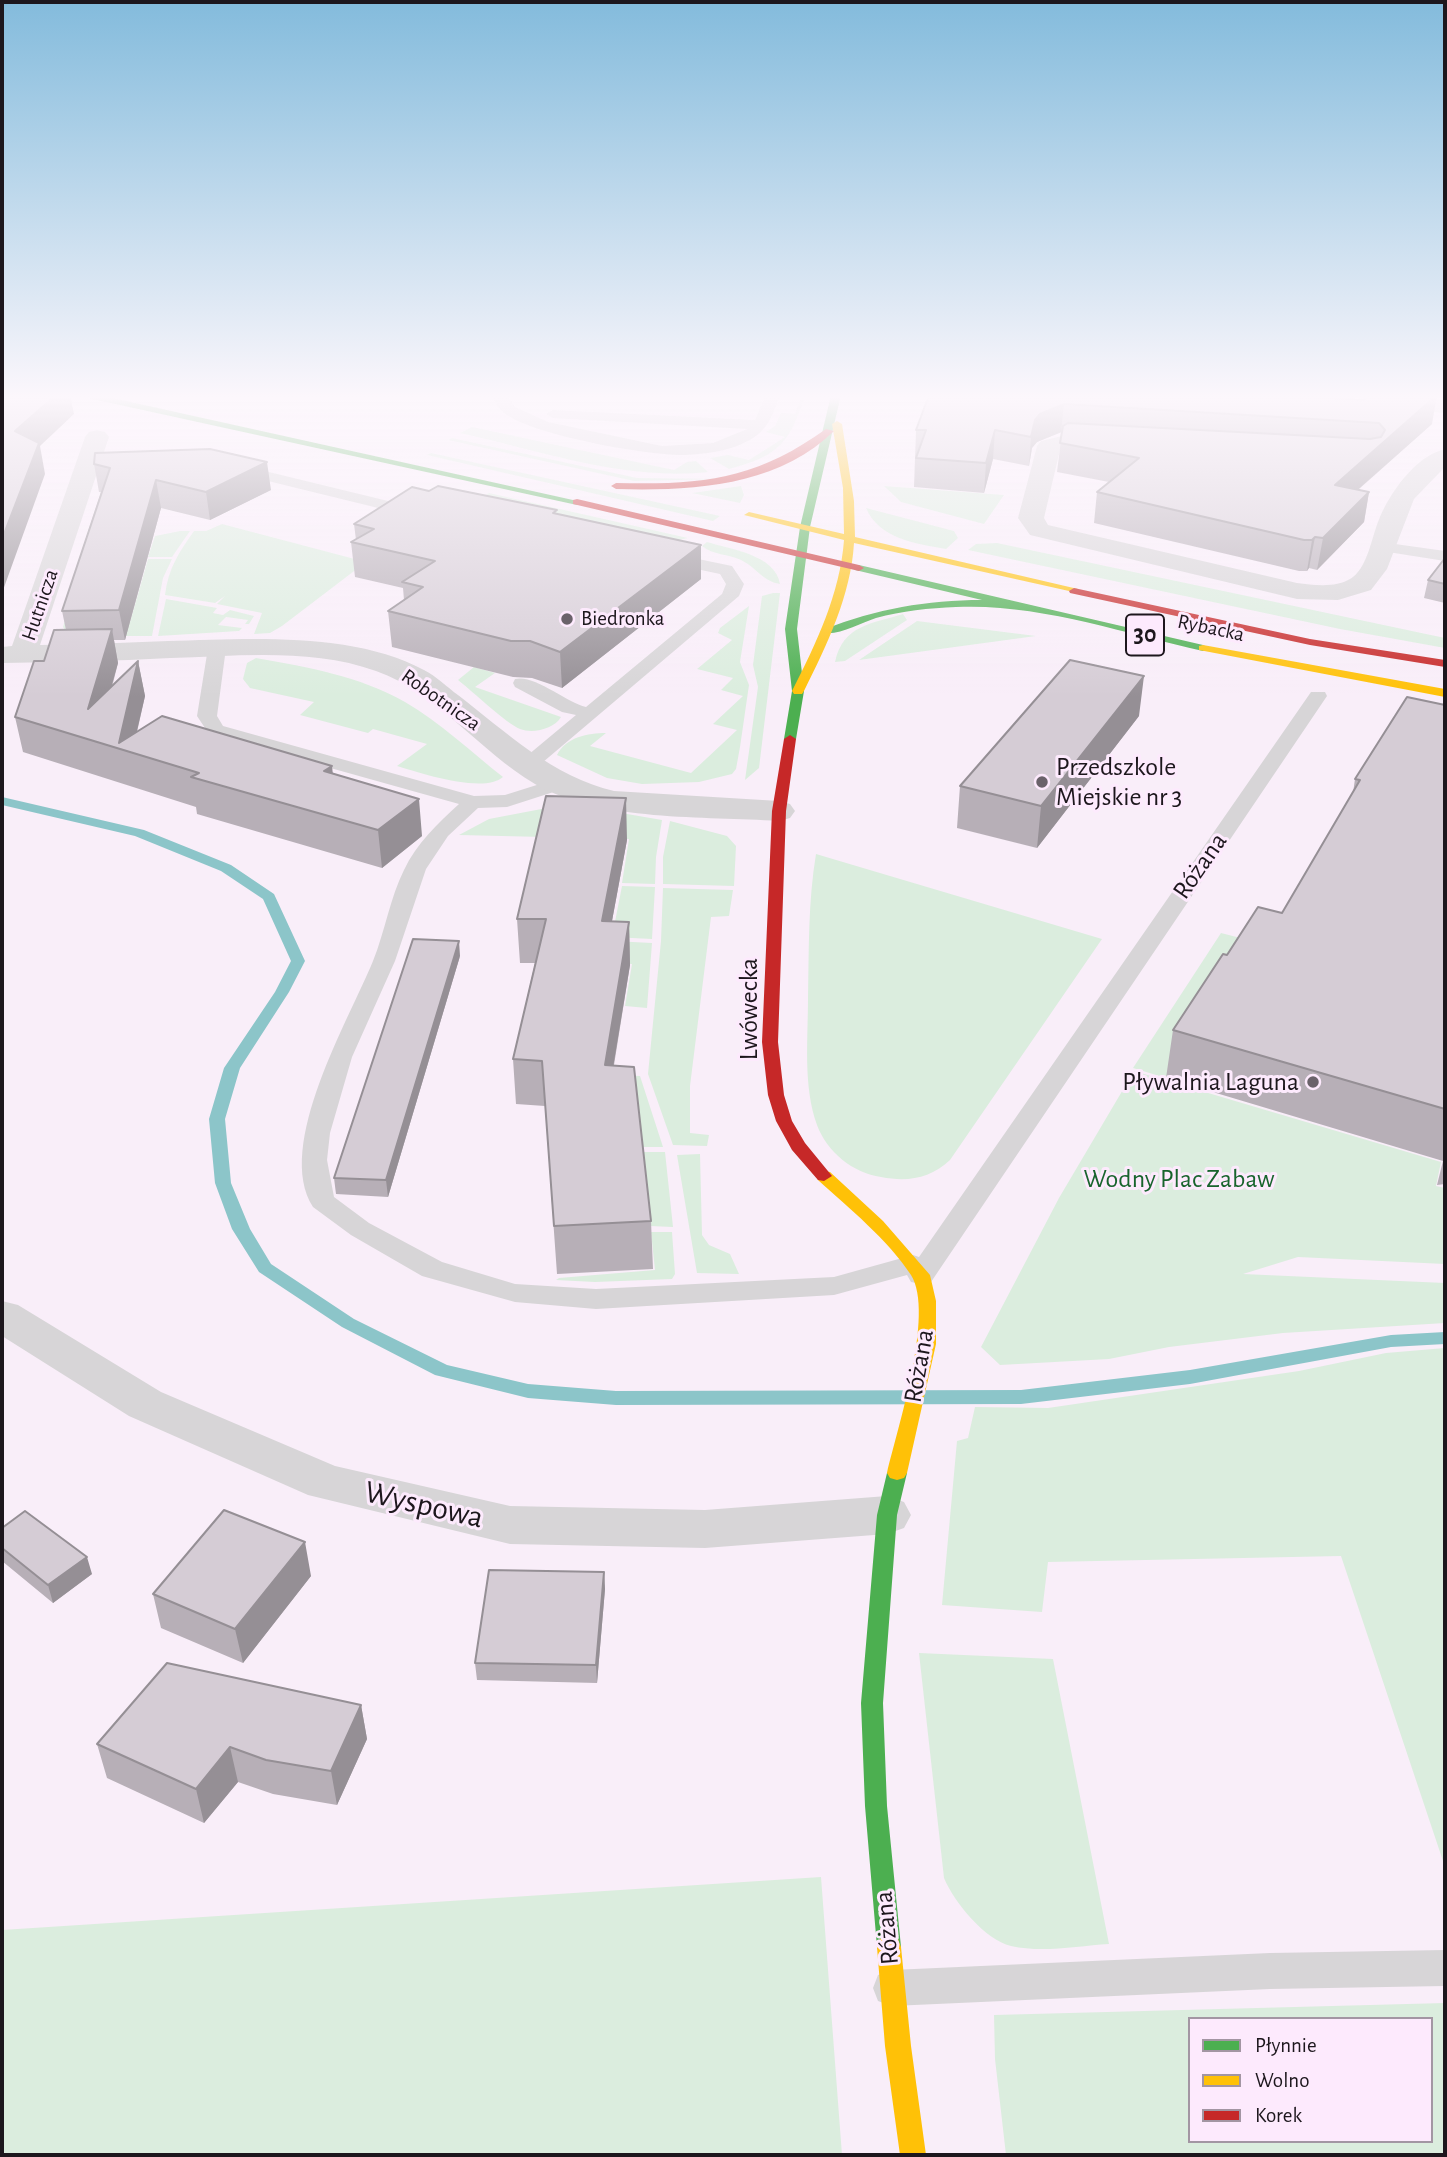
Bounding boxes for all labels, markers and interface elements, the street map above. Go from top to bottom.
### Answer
street label: Hutnicza [16,566,64,644]
place label: Biedronka [581,606,664,632]
street label: Rybacka [1175,609,1247,647]
marker: Biedronka [559,611,575,627]
road number: 30 [1126,614,1164,656]
street label: Robotnicza [396,663,486,737]
place label: Przedszkole Miejskie nr 3 [1056,751,1182,812]
marker: Przedszkole Miejskie nr 3 [1034,774,1050,790]
street label: Różana [1166,827,1234,905]
street label: Lwówecka [733,958,765,1060]
place label: Pływalnia Laguna [1122,1066,1299,1098]
marker: Pływalnia Laguna [1305,1074,1321,1090]
park label: Wodny Plac Zabaw [1083,1163,1275,1195]
street label: Różana [897,1327,941,1405]
street label: Wyspowa [361,1473,487,1537]
street label: Różana [868,1890,906,1966]
legend [1188,2017,1433,2143]
text: Płynnie [1255,2035,1317,2056]
text: Wolno [1255,2070,1309,2091]
text: Korek [1255,2105,1302,2126]

